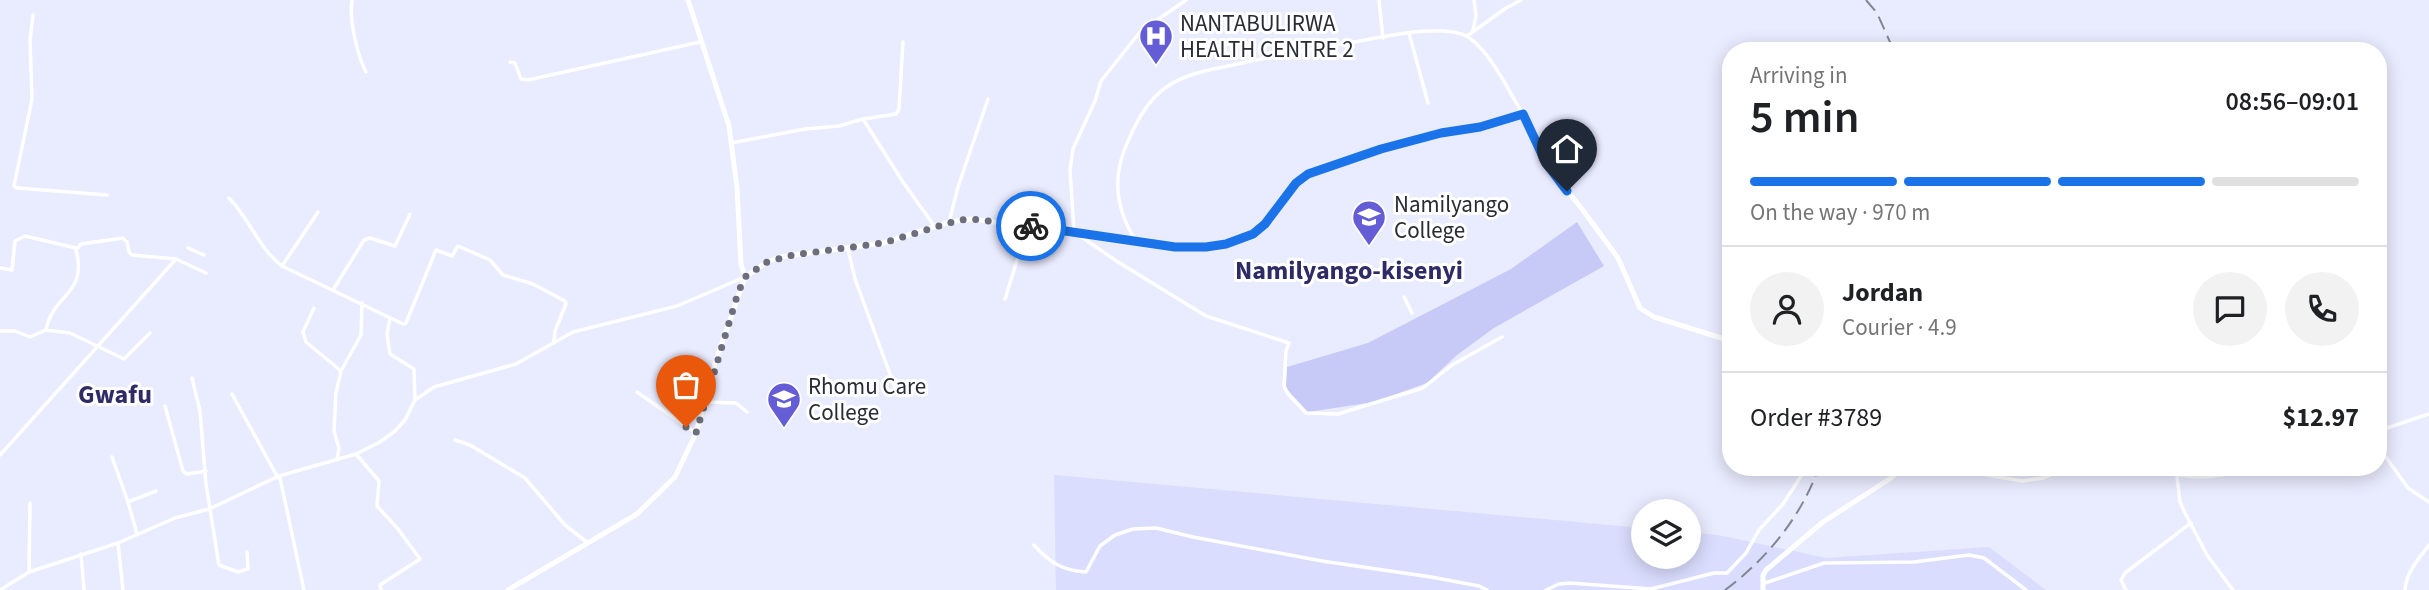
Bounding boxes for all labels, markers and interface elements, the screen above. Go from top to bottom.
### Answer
place label: NANTABULIRWA HEALTH CENTRE 2 [1180,7,1354,66]
hospital icon: NANTABULIRWA HEALTH CENTRE 2 [1137,17,1175,66]
text: Arriving in [1750,59,1848,92]
text: 08:56–09:01 [2226,83,2359,120]
text: 5 min [1750,85,1859,150]
pin [1537,119,1597,191]
icon: home [1548,130,1586,168]
place label: Namilyango College [1394,188,1509,247]
courier [996,191,1066,261]
text: On the way · 970 m [1750,196,1930,229]
school or university icon: Namilyango College [1350,198,1388,247]
icon: bike [1012,207,1050,245]
district label: Namilyango-kisenyi [1235,252,1463,289]
button: person [1750,272,1824,346]
button: chat [2193,272,2267,346]
button: phone [2285,272,2359,346]
text: Jordan [1842,274,1923,311]
text: Courier · 4.9 [1842,311,1957,344]
pin [656,355,716,427]
icon: bag [667,366,705,404]
place label: Rhomu Care College [808,370,926,429]
district label: Gwafu [78,376,152,413]
school or university icon: Rhomu Care College [765,380,803,429]
text: Order #3789 [1750,399,1882,436]
text: $12.97 [2283,399,2359,436]
map controls [1631,499,1701,569]
button: layers [1631,499,1701,569]

